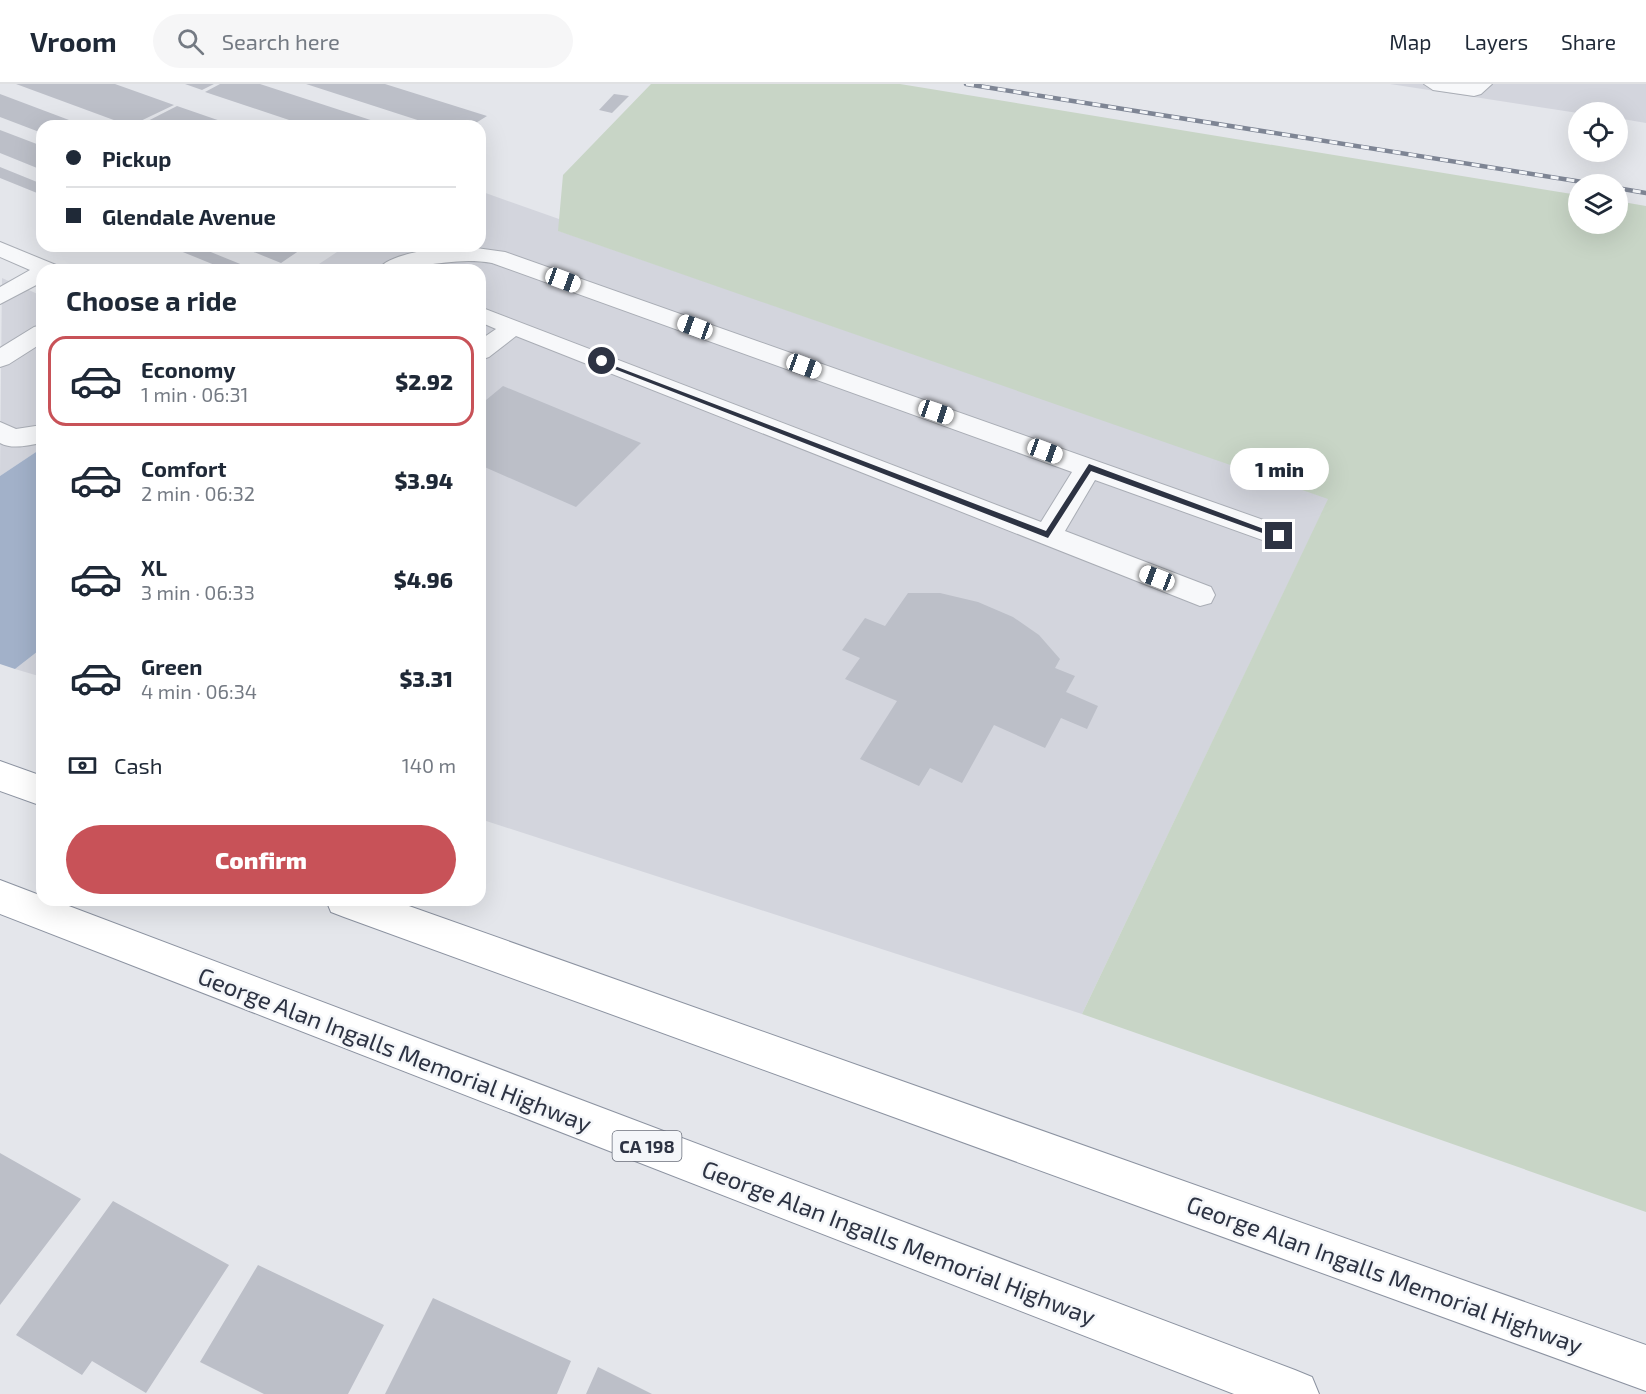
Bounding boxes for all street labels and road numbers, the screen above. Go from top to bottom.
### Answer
street label: George Alan Ingalls Memorial Highway [194,960,596,1138]
road number: CA 198 [612,1131,682,1161]
street label: George Alan Ingalls Memorial Highway [698,1153,1100,1331]
street label: George Alan Ingalls Memorial Highway [1183,1189,1587,1359]

